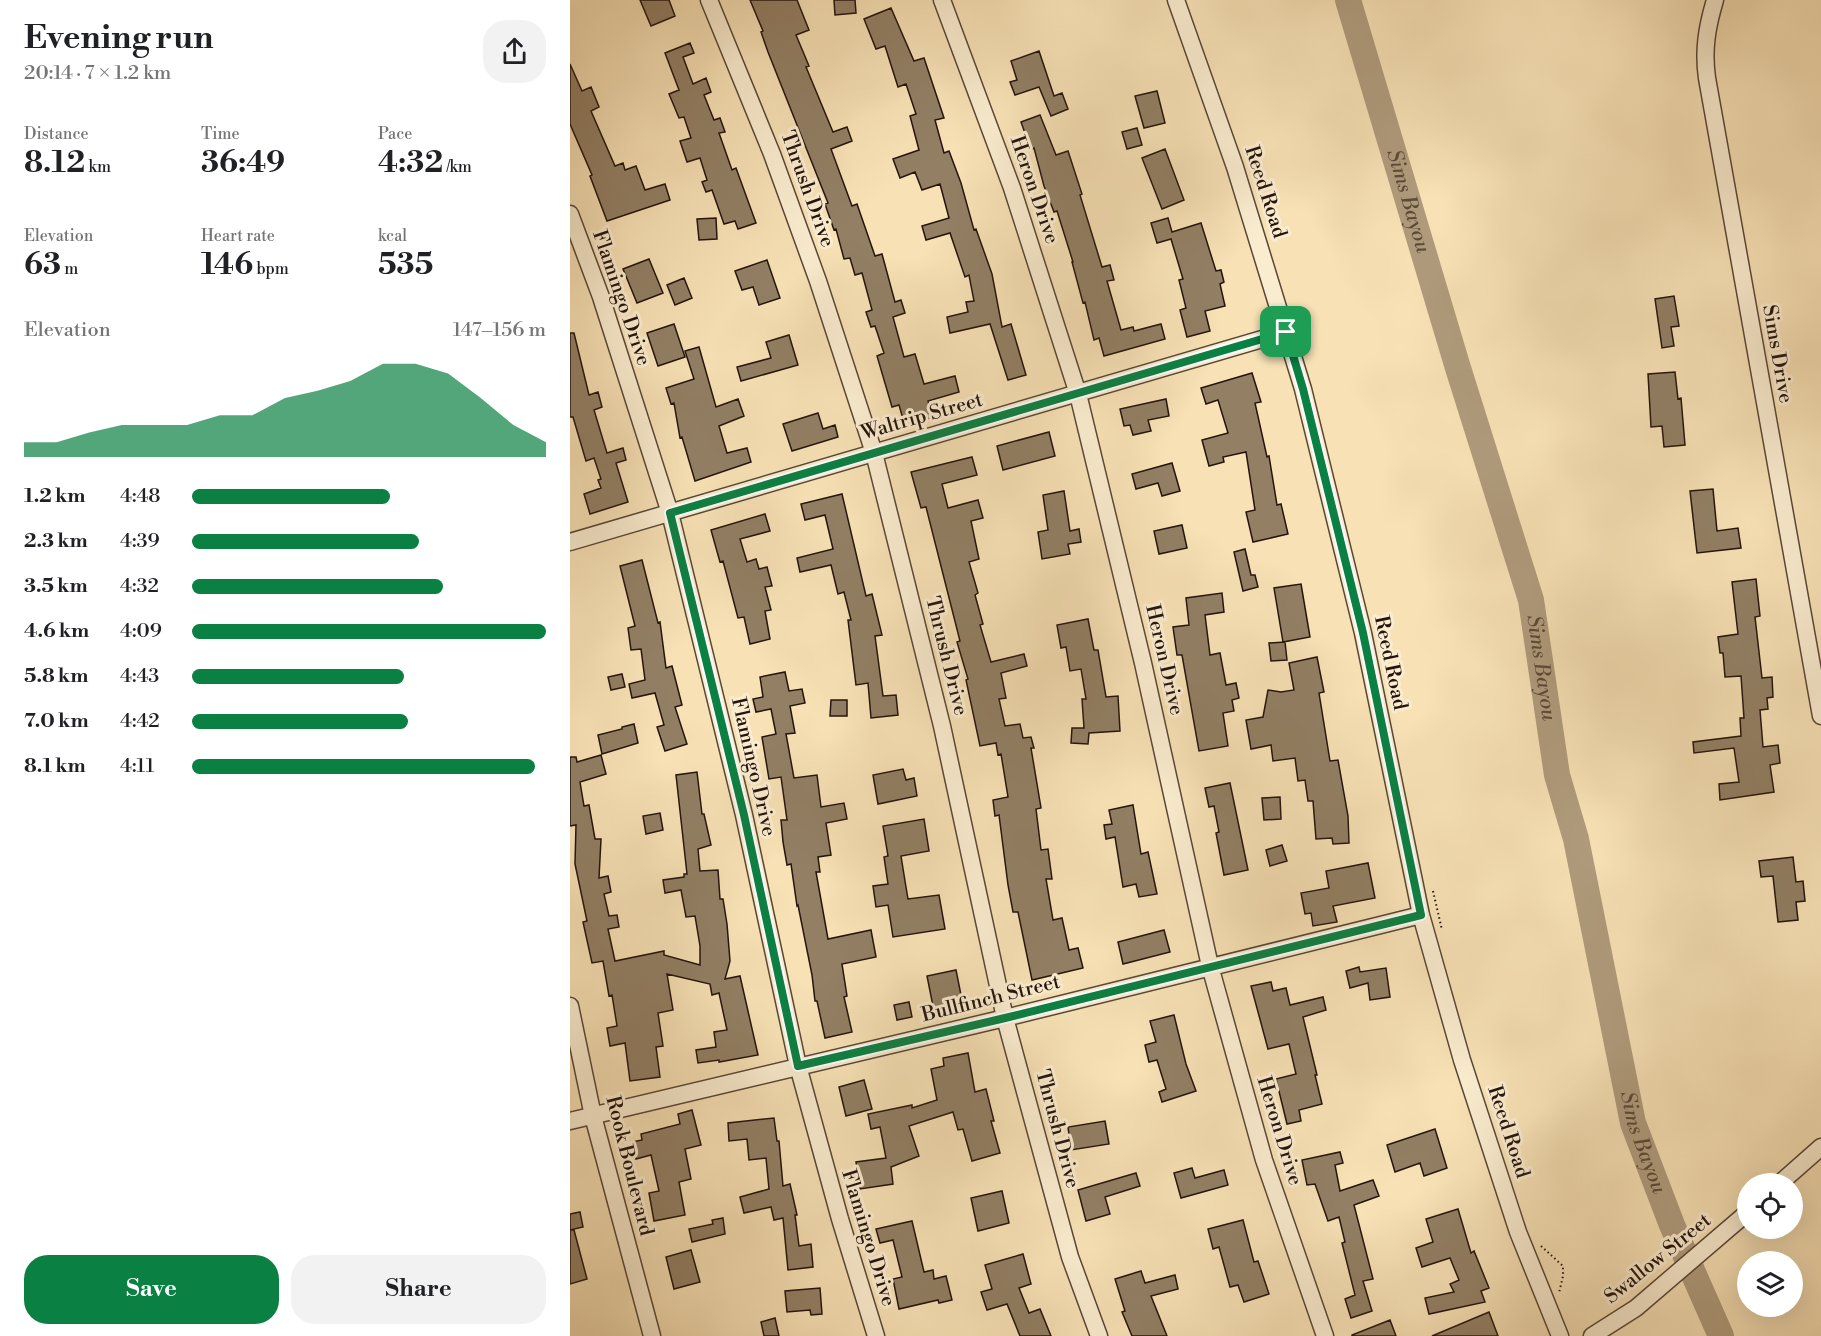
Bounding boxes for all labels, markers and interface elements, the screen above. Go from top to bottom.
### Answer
text: Evening run [24,18,213,59]
button: share [483,20,546,83]
text: 20:14 · 7 × 1.2 km [24,61,171,86]
text: Distance [24,124,89,144]
text: Time [201,124,240,144]
text: Pace [378,124,412,144]
street label: Thrush Drive [774,127,840,251]
street label: Heron Drive [1004,133,1064,247]
street label: Reed Road [1238,143,1292,242]
text: 8.12 [24,144,85,182]
text: 36:49 [201,144,285,182]
text: 4:32 [378,144,443,182]
water label: Sims Bayou [1380,146,1436,256]
text: km [85,157,111,177]
text: /km [443,157,472,177]
text: Elevation [24,226,93,246]
text: Heart rate [201,226,275,246]
text: kcal [378,226,407,246]
street label: Flamingo Drive [586,227,656,369]
text: 63 [24,246,61,284]
text: 146 [201,246,253,284]
text: 535 [378,246,433,284]
text: m [61,259,78,279]
text: bpm [253,259,289,279]
street label: Sims Drive [1756,303,1798,405]
pin [1260,306,1311,357]
icon: arrive [1269,315,1302,348]
text: Elevation [24,318,111,343]
text: 147–156 m [453,318,546,343]
street label: Waltrip Street [857,388,986,447]
text: 1.2 km [24,484,86,509]
text: 4:48 [120,484,161,509]
text: 2.3 km [24,529,88,554]
text: 4:39 [120,529,160,554]
text: 3.5 km [24,574,88,599]
text: 4:32 [120,574,159,599]
street label: Thrush Drive [919,594,973,718]
street label: Heron Drive [1139,602,1189,718]
water label: Sims Bayou [1520,613,1562,723]
street label: Reed Road [1368,614,1412,713]
text: 4.6 km [24,619,89,644]
text: 4:09 [120,619,162,644]
text: 5.8 km [24,664,88,689]
text: 4:43 [120,664,159,689]
street label: Flamingo Drive [725,695,781,839]
text: 7.0 km [24,709,89,734]
text: 4:42 [120,709,160,734]
text: 8.1 km [24,754,86,779]
text: 4:11 [120,754,154,779]
street label: Bullfinch Street [918,970,1063,1029]
street label: Thrush Drive [1029,1067,1085,1191]
street label: Heron Drive [1251,1073,1307,1189]
street label: Reed Road [1481,1083,1535,1182]
water label: Sims Bayou [1614,1089,1672,1198]
street label: Rook Boulevard [600,1094,659,1239]
street label: Flamingo Drive [835,1167,901,1309]
map controls [1737,1173,1803,1317]
button: locate [1737,1173,1803,1239]
street label: Swallow Street [1600,1208,1716,1310]
button: layers [1737,1251,1803,1317]
button: Save [24,1255,279,1324]
button: Share [291,1255,546,1324]

